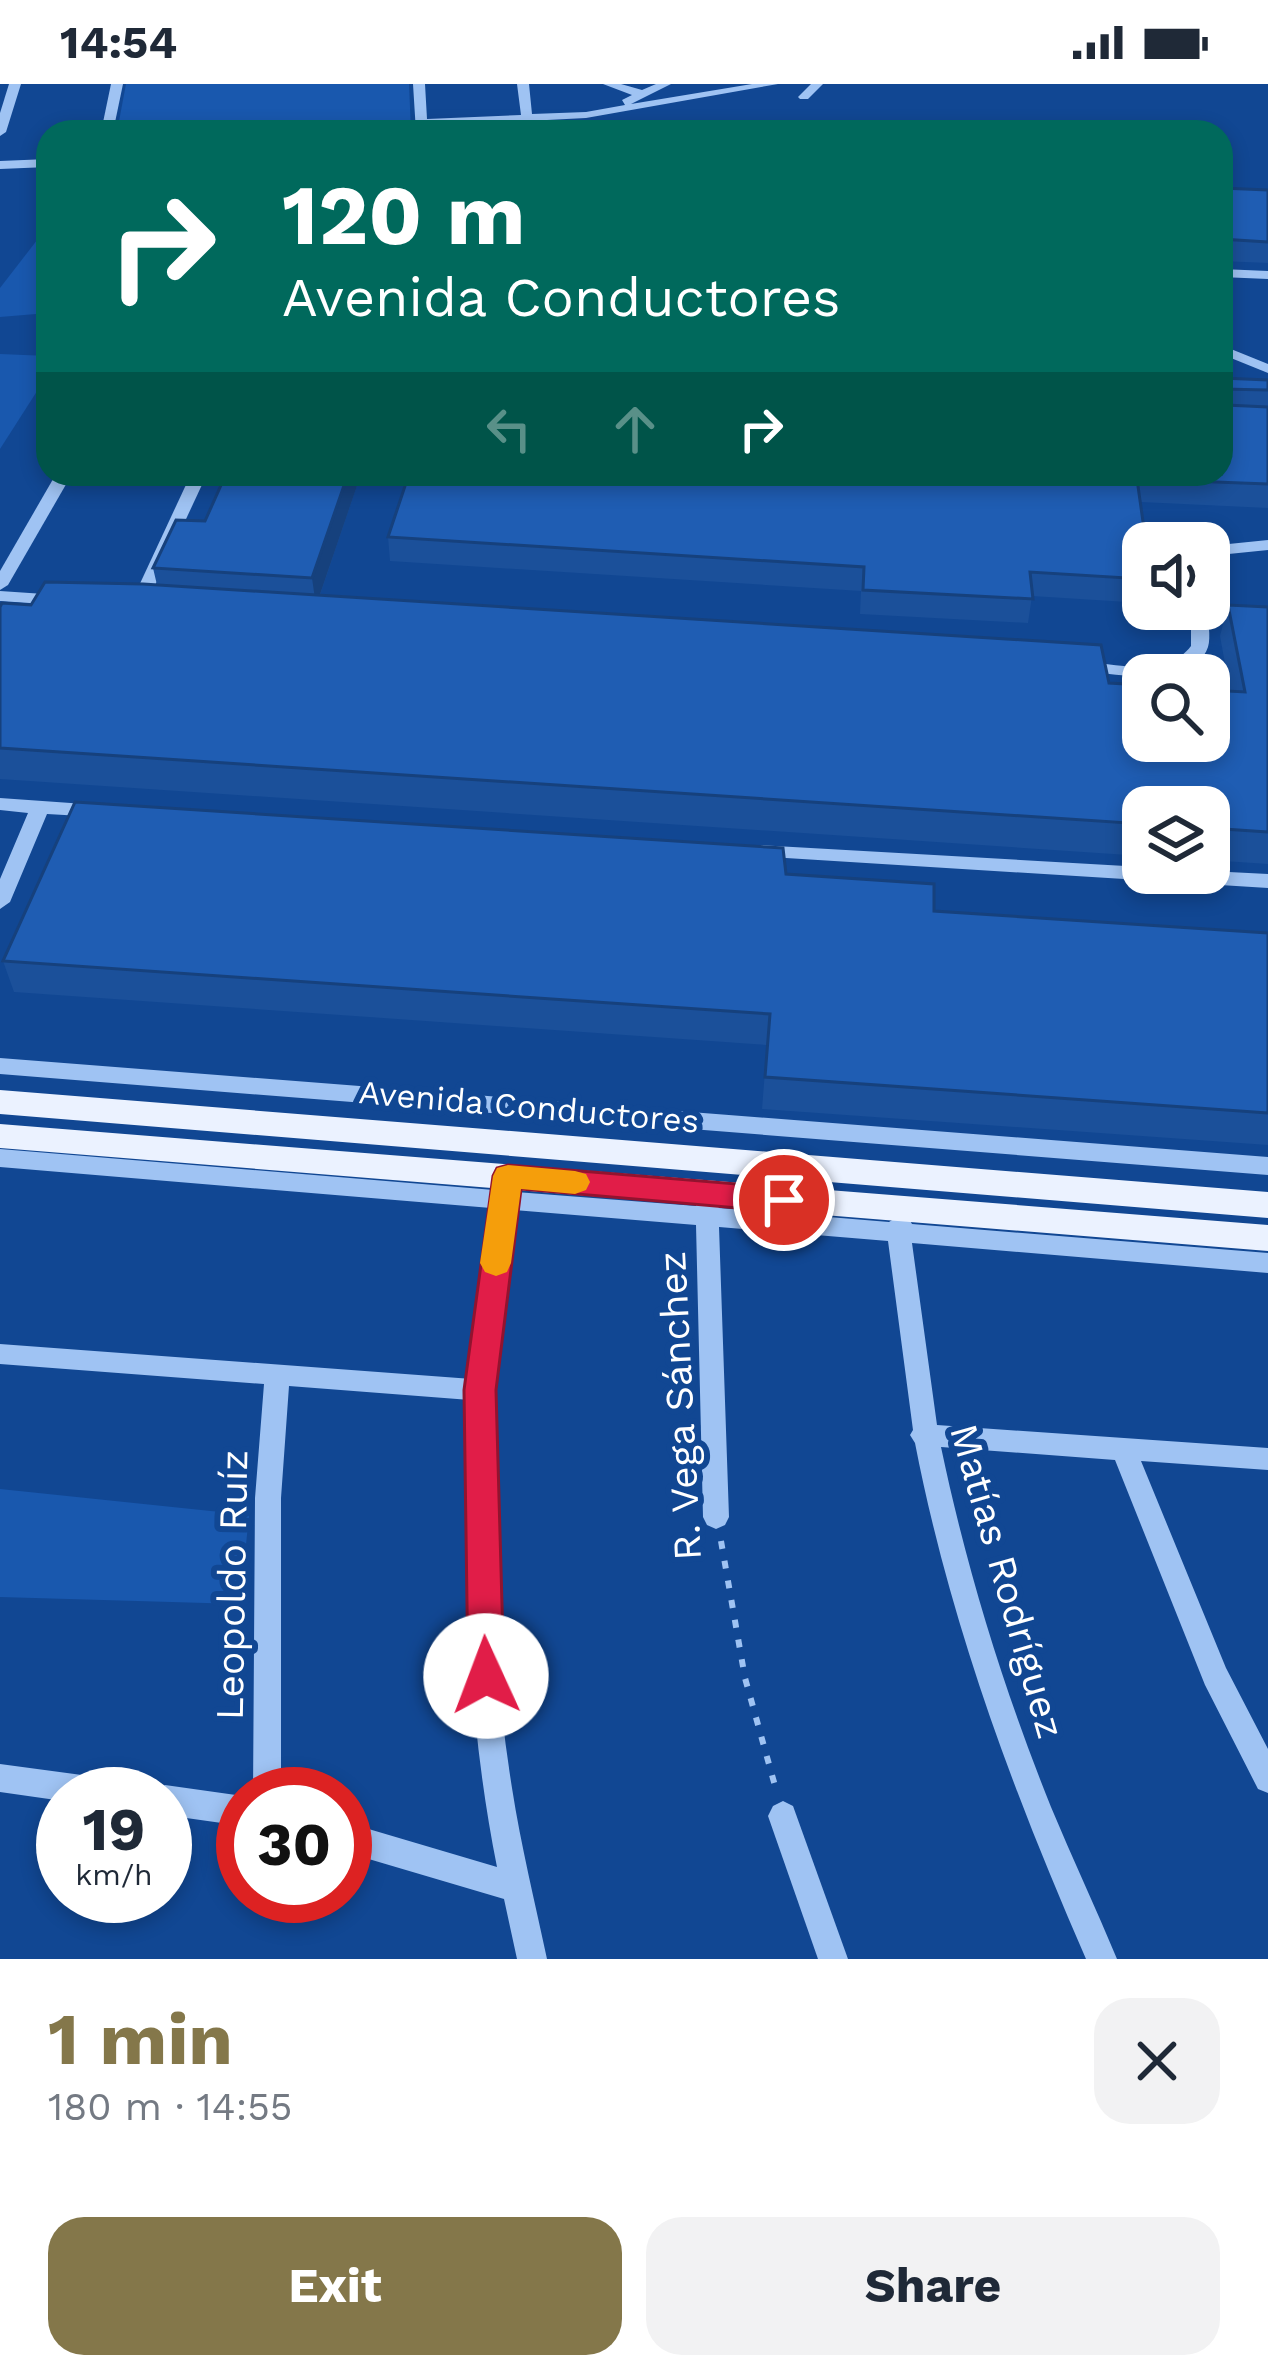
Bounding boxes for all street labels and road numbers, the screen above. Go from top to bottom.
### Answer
street label: Avenida Conductores [357,1072,701,1141]
street label: R. Vega Sánchez [649,1250,710,1562]
street label: Matías Rodríguez [941,1419,1074,1743]
street label: Leopoldo Ruíz [207,1449,256,1721]

